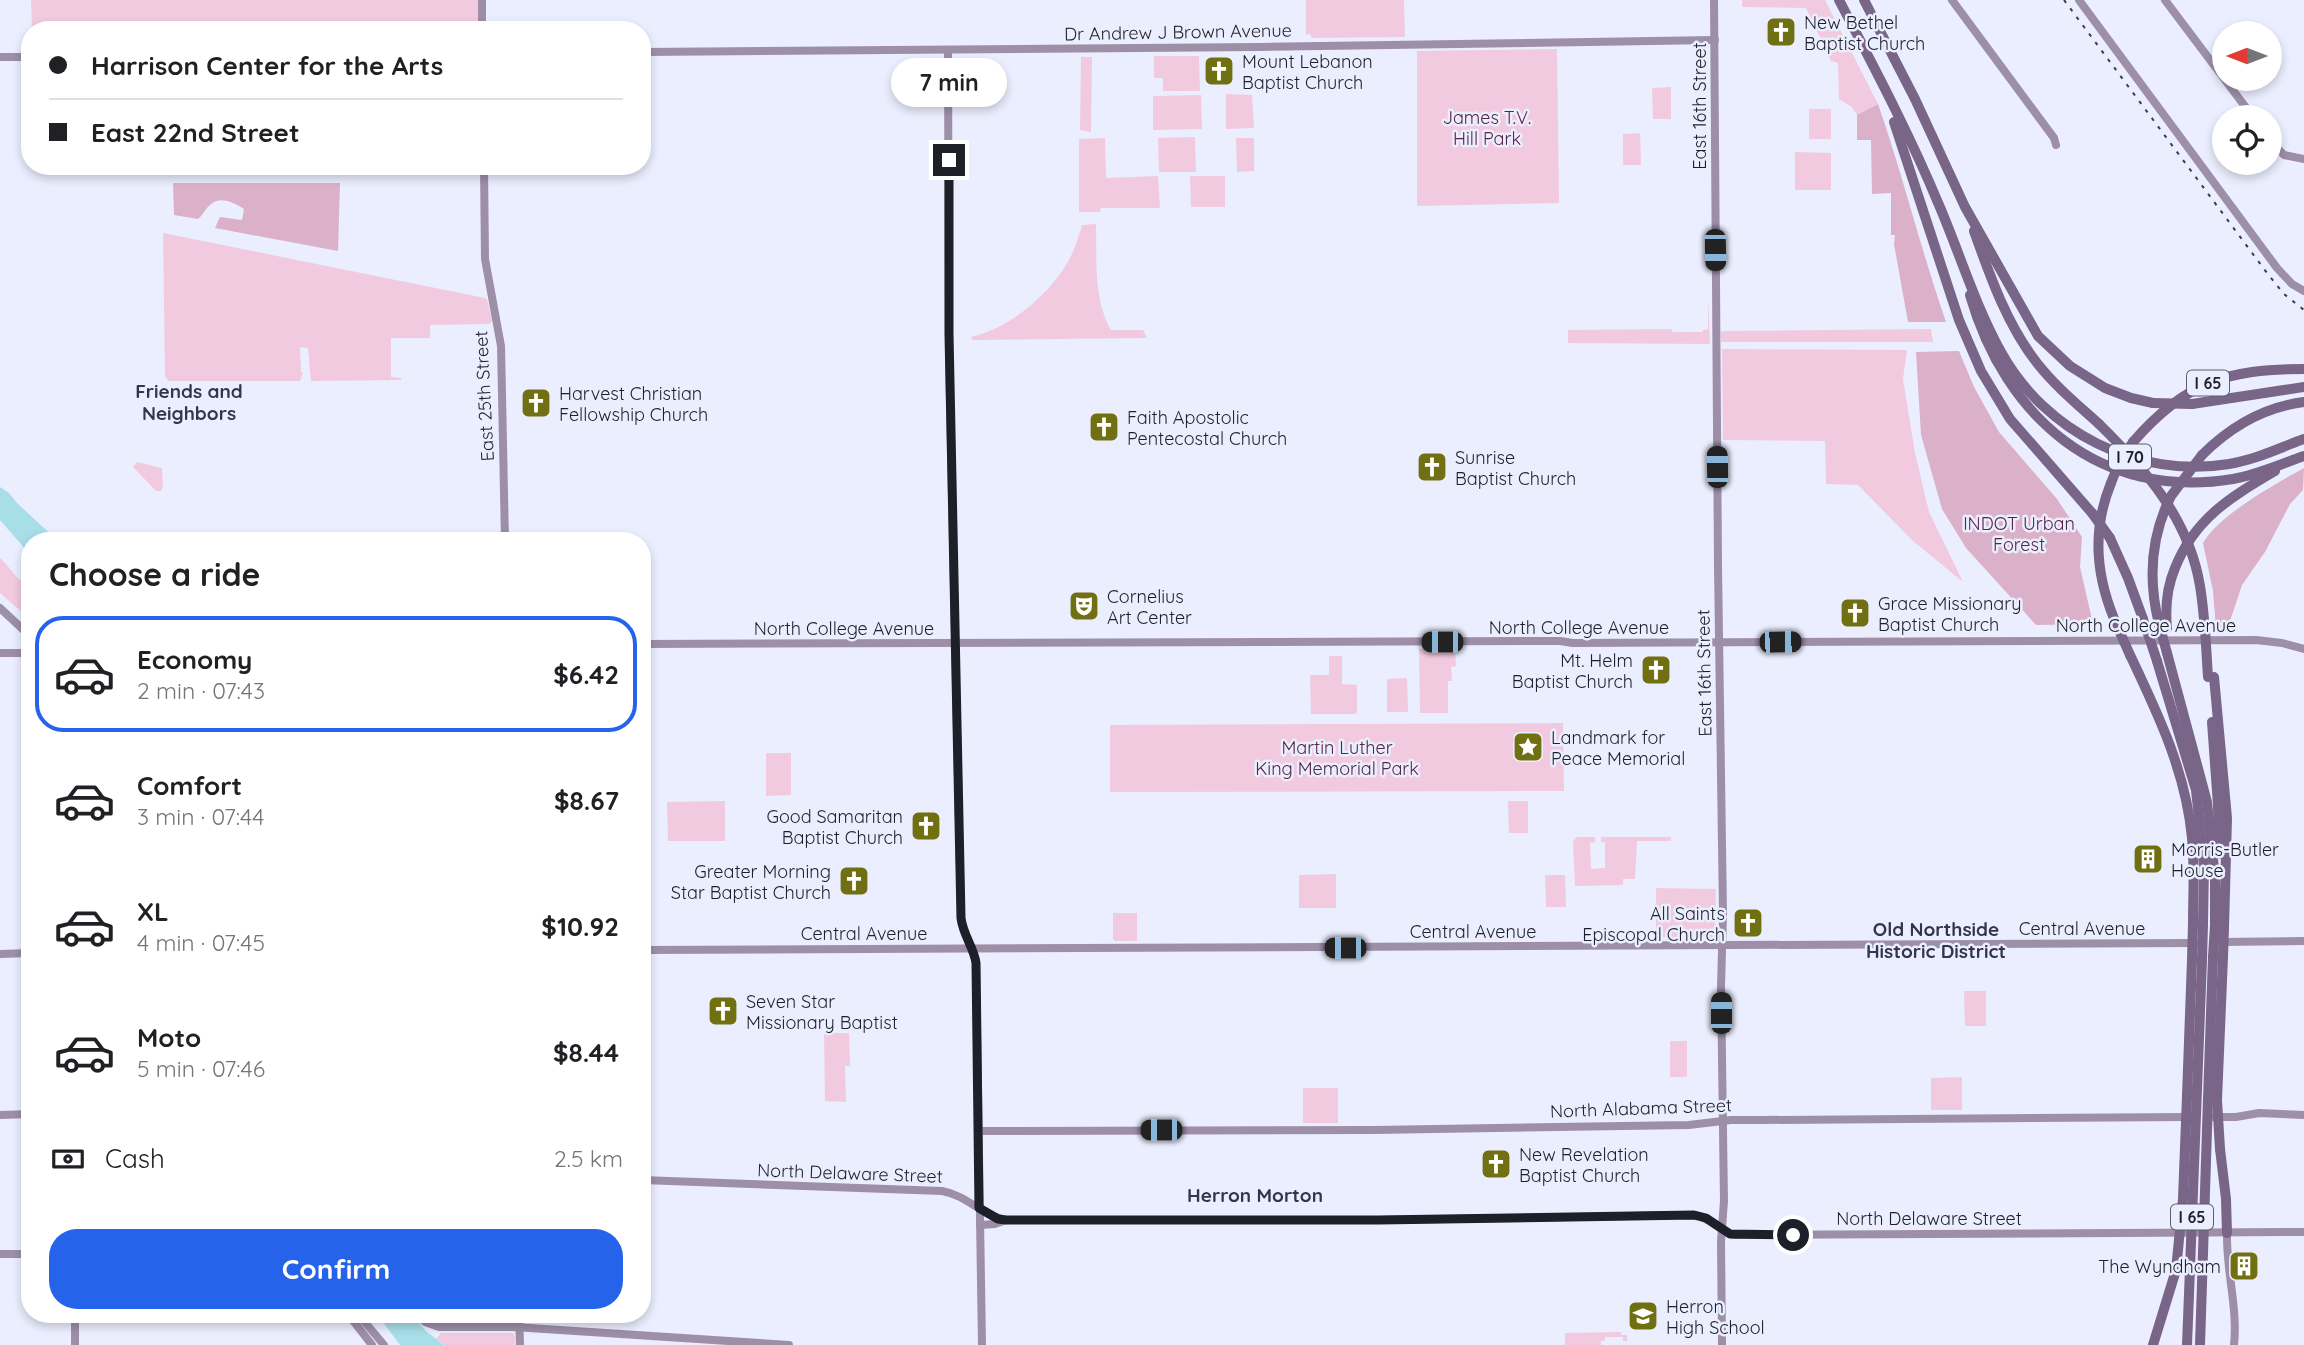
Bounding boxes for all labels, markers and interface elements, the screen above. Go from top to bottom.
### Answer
place label: New Bethel Baptist Church [1804,11,1925,55]
church icon: New Bethel Baptist Church [1764,15,1798,49]
street label: Dr Andrew J Brown Avenue [1064,19,1292,45]
north arrow [2212,21,2282,91]
map controls [2212,21,2282,175]
street label: East 16th Street [1688,42,1711,170]
text: Harrison Center for the Arts [91,49,443,82]
place label: Mount Lebanon Baptist Church [1242,50,1373,94]
church icon: Mount Lebanon Baptist Church [1202,54,1236,88]
callout: 7 min [891,58,1007,108]
text: 7 min [919,68,979,97]
button: locate [2212,105,2282,175]
park label: James T.V. Hill Park [1443,106,1531,150]
text: East 22nd Street [91,116,300,149]
route end [933,144,965,176]
car [1705,229,1726,271]
street label: East 25th Street [469,330,499,462]
road number: I 65 [2187,370,2229,396]
district label: Friends and Neighbors [135,379,243,425]
place label: Harvest Christian Fellowship Church [559,382,708,426]
church icon: Harvest Christian Fellowship Church [519,386,553,420]
place label: Faith Apostolic Pentecostal Church [1127,406,1287,450]
church icon: Faith Apostolic Pentecostal Church [1087,410,1121,444]
road number: I 70 [2109,445,2151,470]
place label: Sunrise Baptist Church [1455,446,1576,490]
car [1707,446,1728,488]
church icon: Sunrise Baptist Church [1415,450,1449,484]
park label: INDOT Urban Forest [1963,512,2075,556]
text: Choose a ride [49,554,261,594]
place label: Cornelius Art Center [1107,585,1192,629]
theatre icon: Cornelius Art Center [1067,589,1101,623]
place label: Grace Missionary Baptist Church [1878,592,2021,636]
church icon: Grace Missionary Baptist Church [1838,596,1872,630]
street label: East 16th Street [1691,609,1717,737]
street label: North College Avenue [2056,614,2236,637]
street label: North College Avenue [1489,616,1669,639]
street label: North College Avenue [754,617,934,640]
car [1759,631,1802,653]
car [1422,632,1464,653]
icon: car [53,643,116,706]
text: Economy [137,643,252,676]
place label: Mt. Helm Baptist Church [1512,649,1633,693]
church icon: Mt. Helm Baptist Church [1639,653,1673,687]
text: $6.42 [553,658,619,691]
text: 2 min · 07:43 [137,676,265,705]
place label: Landmark for Peace Memorial [1551,726,1685,770]
place icon: Landmark for Peace Memorial [1511,730,1545,764]
park label: Martin Luther King Memorial Park [1255,736,1419,780]
icon: car [53,769,116,832]
text: Comfort [137,769,242,802]
text: $8.67 [554,784,619,817]
text: 3 min · 07:44 [137,802,264,831]
place label: Good Samaritan Baptist Church [766,805,903,849]
church icon: Good Samaritan Baptist Church [909,809,943,843]
place label: Morris-Butler House [2171,838,2279,882]
building icon: Morris-Butler House [2131,842,2165,876]
place label: Greater Morning Star Baptist Church [671,860,831,904]
church icon: Greater Morning Star Baptist Church [837,864,871,898]
icon: car [53,895,116,958]
text: XL [137,895,169,928]
place label: All Saints Episcopal Church [1582,902,1725,946]
church icon: All Saints Episcopal Church [1731,906,1765,940]
text: $10.92 [541,910,619,943]
district label: Old Northside Historic District [1866,917,2006,963]
street label: Central Avenue [2019,917,2145,940]
street label: Central Avenue [1410,920,1536,943]
street label: Central Avenue [801,922,927,945]
text: 4 min · 07:45 [137,928,265,957]
car [1325,938,1367,959]
place label: Seven Star Missionary Baptist [746,990,898,1034]
car [1711,992,1732,1034]
church icon: Seven Star Missionary Baptist [706,994,740,1028]
icon: car [53,1021,116,1084]
text: Moto [137,1021,201,1054]
text: $8.44 [553,1036,619,1069]
text: 5 min · 07:46 [137,1054,265,1083]
street label: North Alabama Street [1550,1093,1732,1123]
car [1141,1120,1183,1141]
icon: cash [49,1140,87,1178]
text: Cash [105,1142,165,1175]
place label: New Revelation Baptist Church [1519,1143,1649,1187]
text: 2.5 km [554,1144,623,1173]
church icon: New Revelation Baptist Church [1479,1147,1513,1181]
street label: North Delaware Street [757,1158,943,1188]
district label: Herron Morton [1187,1183,1323,1207]
road number: I 65 [2171,1204,2213,1230]
street label: North Delaware Street [1836,1207,2022,1230]
route start [1777,1219,1809,1251]
button: Confirm [49,1229,623,1309]
building icon: The Wyndham [2227,1249,2261,1283]
place label: The Wyndham [2098,1255,2221,1278]
place label: Herron High School [1666,1295,1765,1339]
school or university icon: Herron High School [1626,1299,1660,1333]

